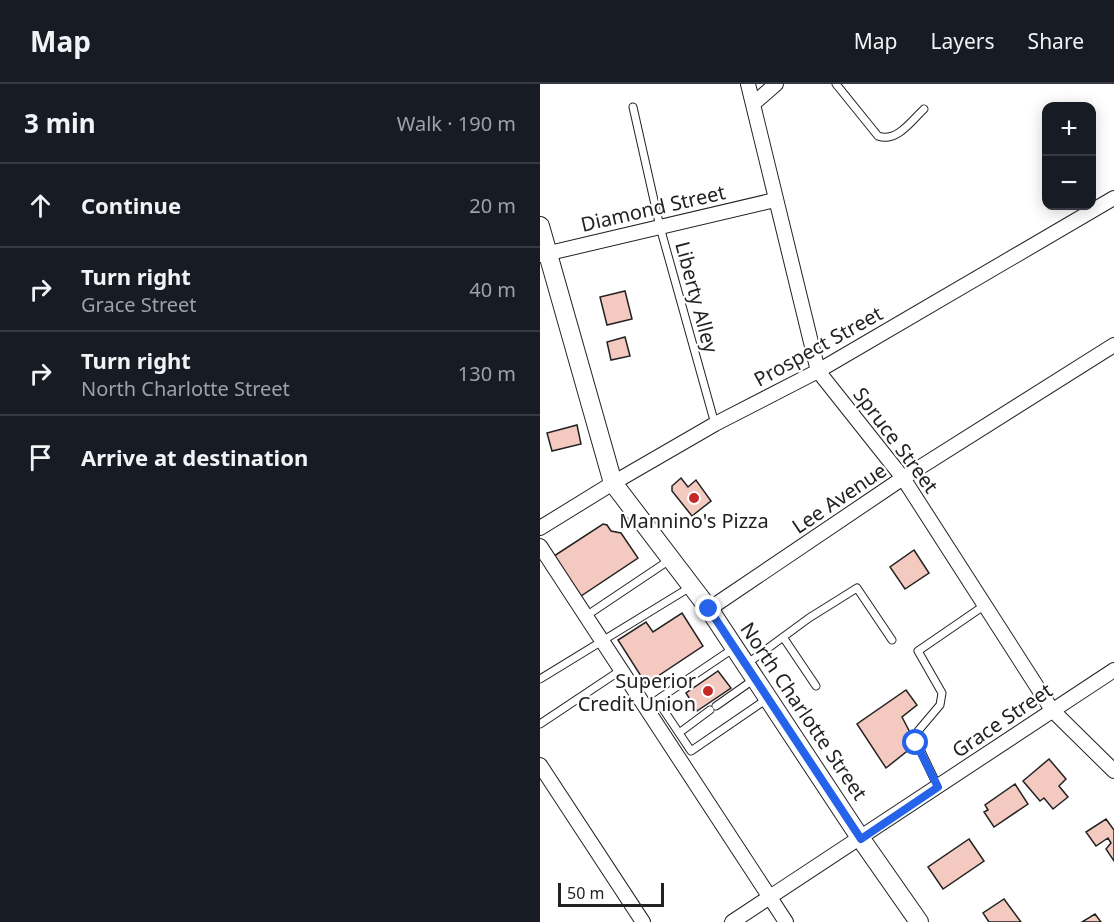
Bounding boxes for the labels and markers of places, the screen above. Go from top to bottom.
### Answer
marker: Mannino's Pizza [687,491,701,505]
place label: Mannino's Pizza [619,507,769,534]
place label: Superior Credit Union [578,667,696,717]
marker: Superior Credit Union [701,684,715,698]

